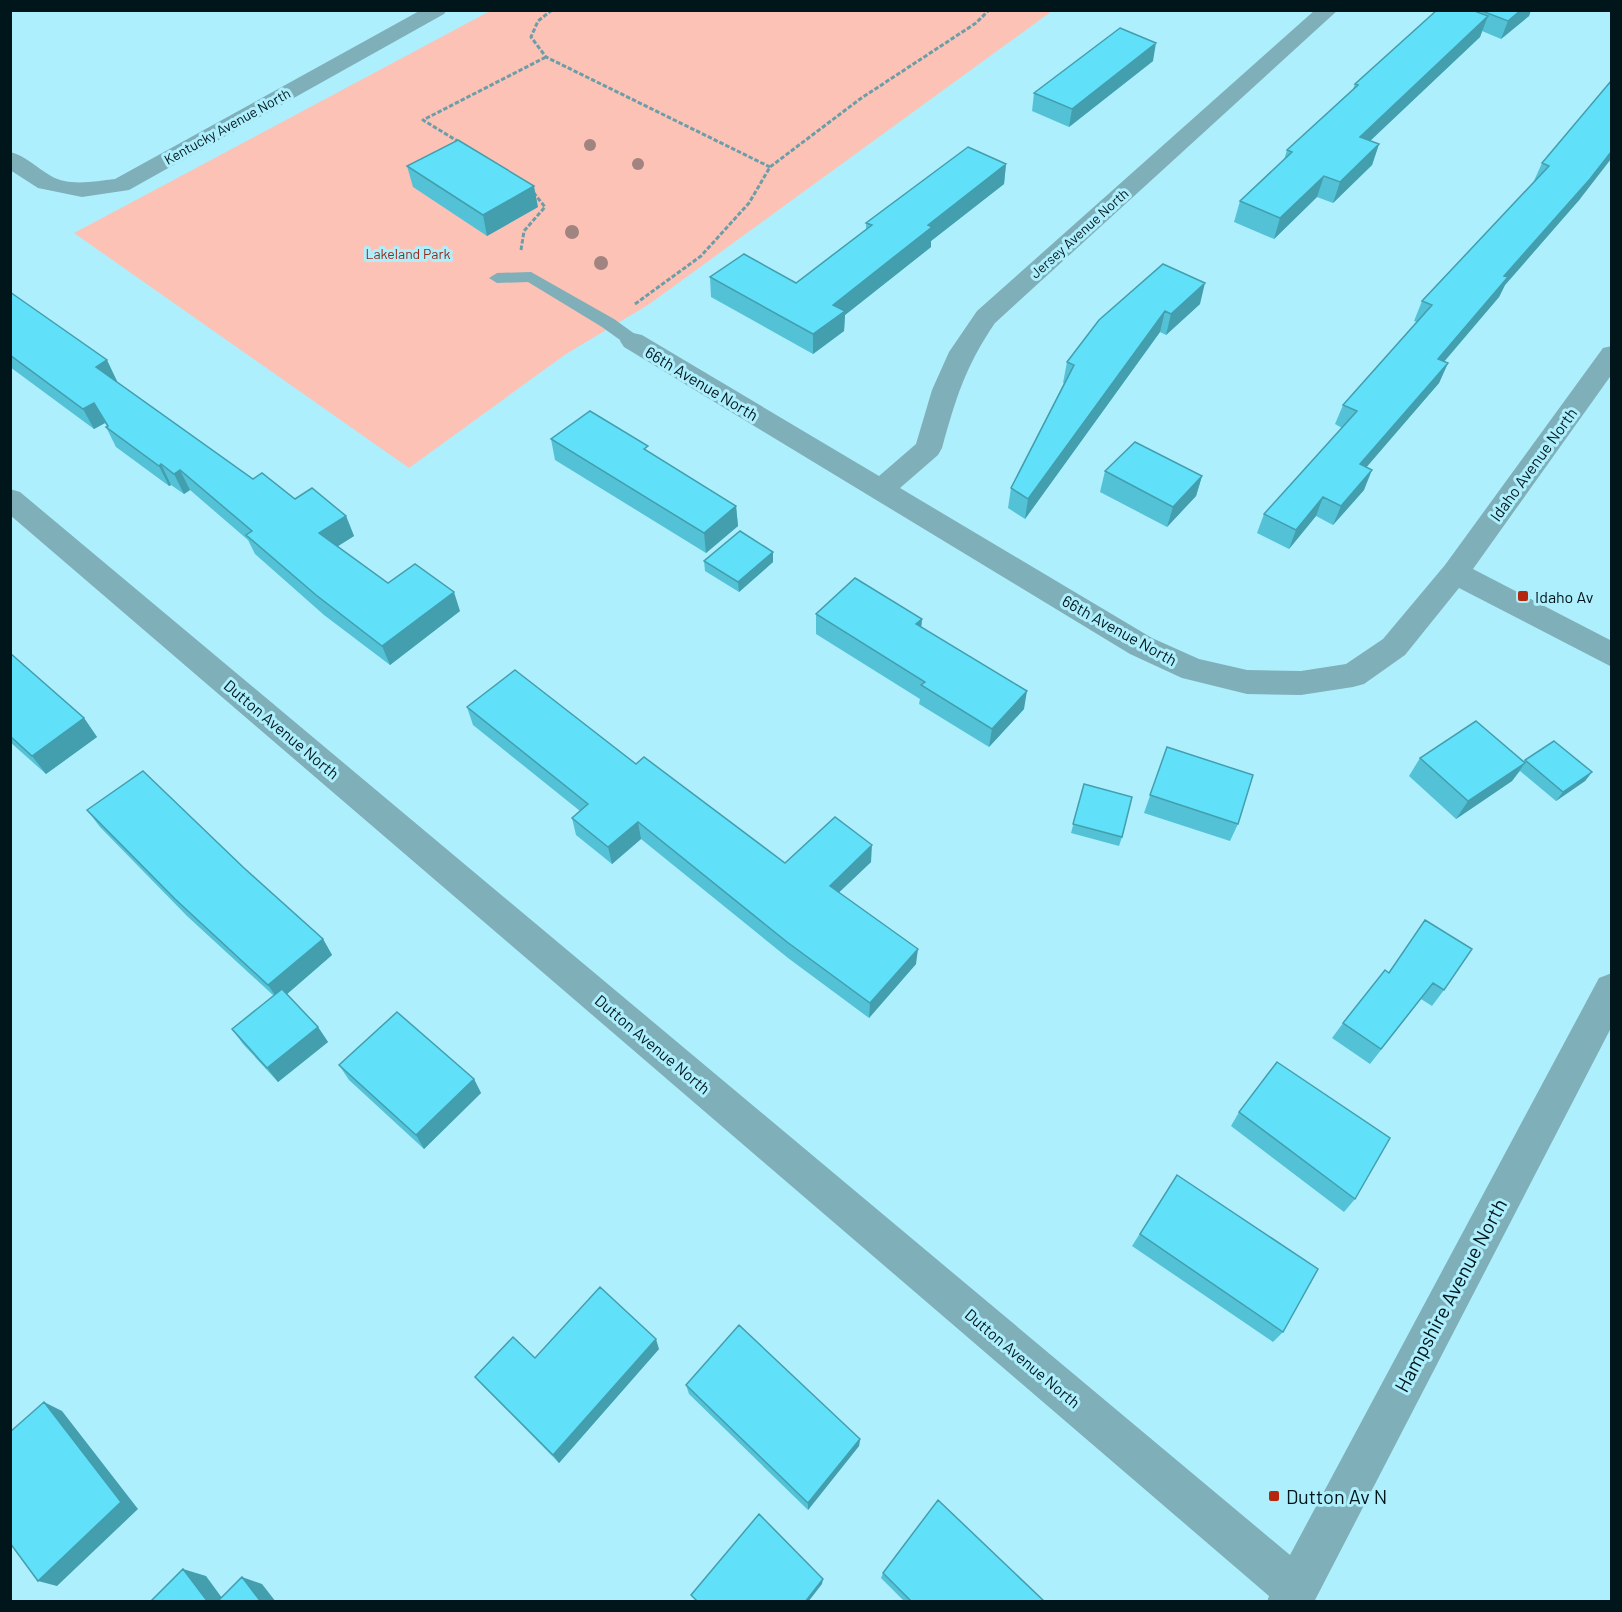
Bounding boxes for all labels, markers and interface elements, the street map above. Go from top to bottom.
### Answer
street label: Kentucky Avenue North [161,84,293,168]
street label: Jersey Avenue North [1026,184,1132,282]
park label: Lakeland Park [365,245,451,262]
street label: 66th Avenue North [642,342,762,424]
street label: Idaho Avenue North [1485,404,1581,524]
place label: Idaho Av [1535,587,1594,606]
marker: Idaho Av [1516,589,1530,603]
street label: 66th Avenue North [1059,591,1181,669]
street label: Dutton Avenue North [221,675,343,783]
street label: Dutton Avenue North [592,990,714,1098]
street label: Hampshire Avenue North [1389,1194,1511,1396]
street label: Dutton Avenue North [962,1304,1084,1412]
place label: Dutton Av N [1286,1484,1387,1508]
marker: Dutton Av N [1267,1489,1281,1503]

